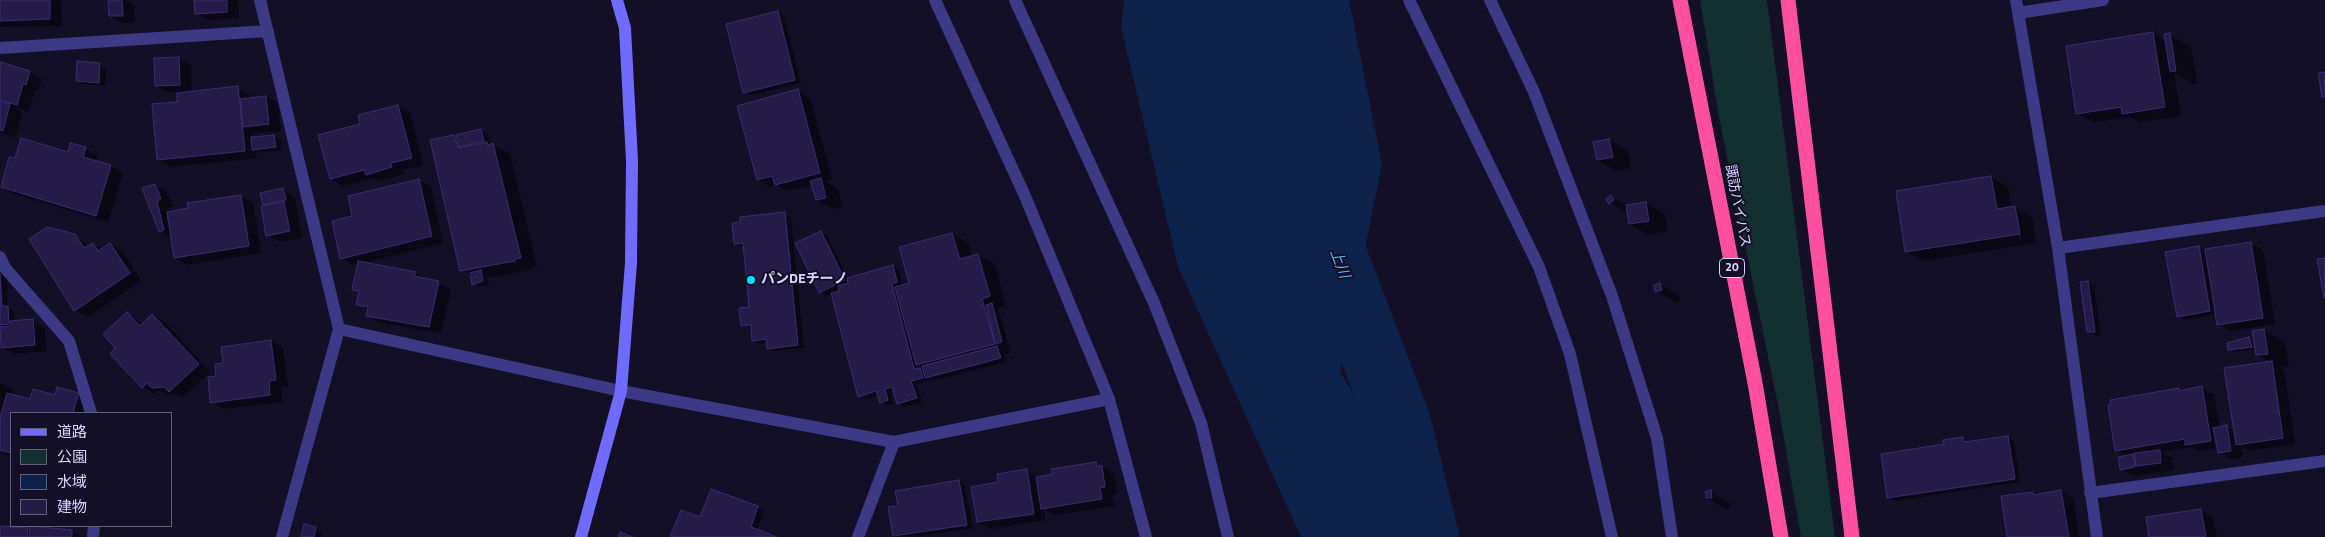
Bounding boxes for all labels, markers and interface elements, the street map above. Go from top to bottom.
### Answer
street label: 諏訪バイパス [1721,163,1753,249]
water label: 上川 [1325,247,1353,281]
road number: 20 [1720,258,1744,278]
place label: パンDEチーノ [761,272,848,288]
marker: パンDEチーノ [745,274,757,286]
legend [10,412,172,527]
text: 道路 [57,420,87,443]
text: 公園 [57,445,87,468]
text: 水域 [57,470,87,493]
text: 建物 [57,495,87,518]

